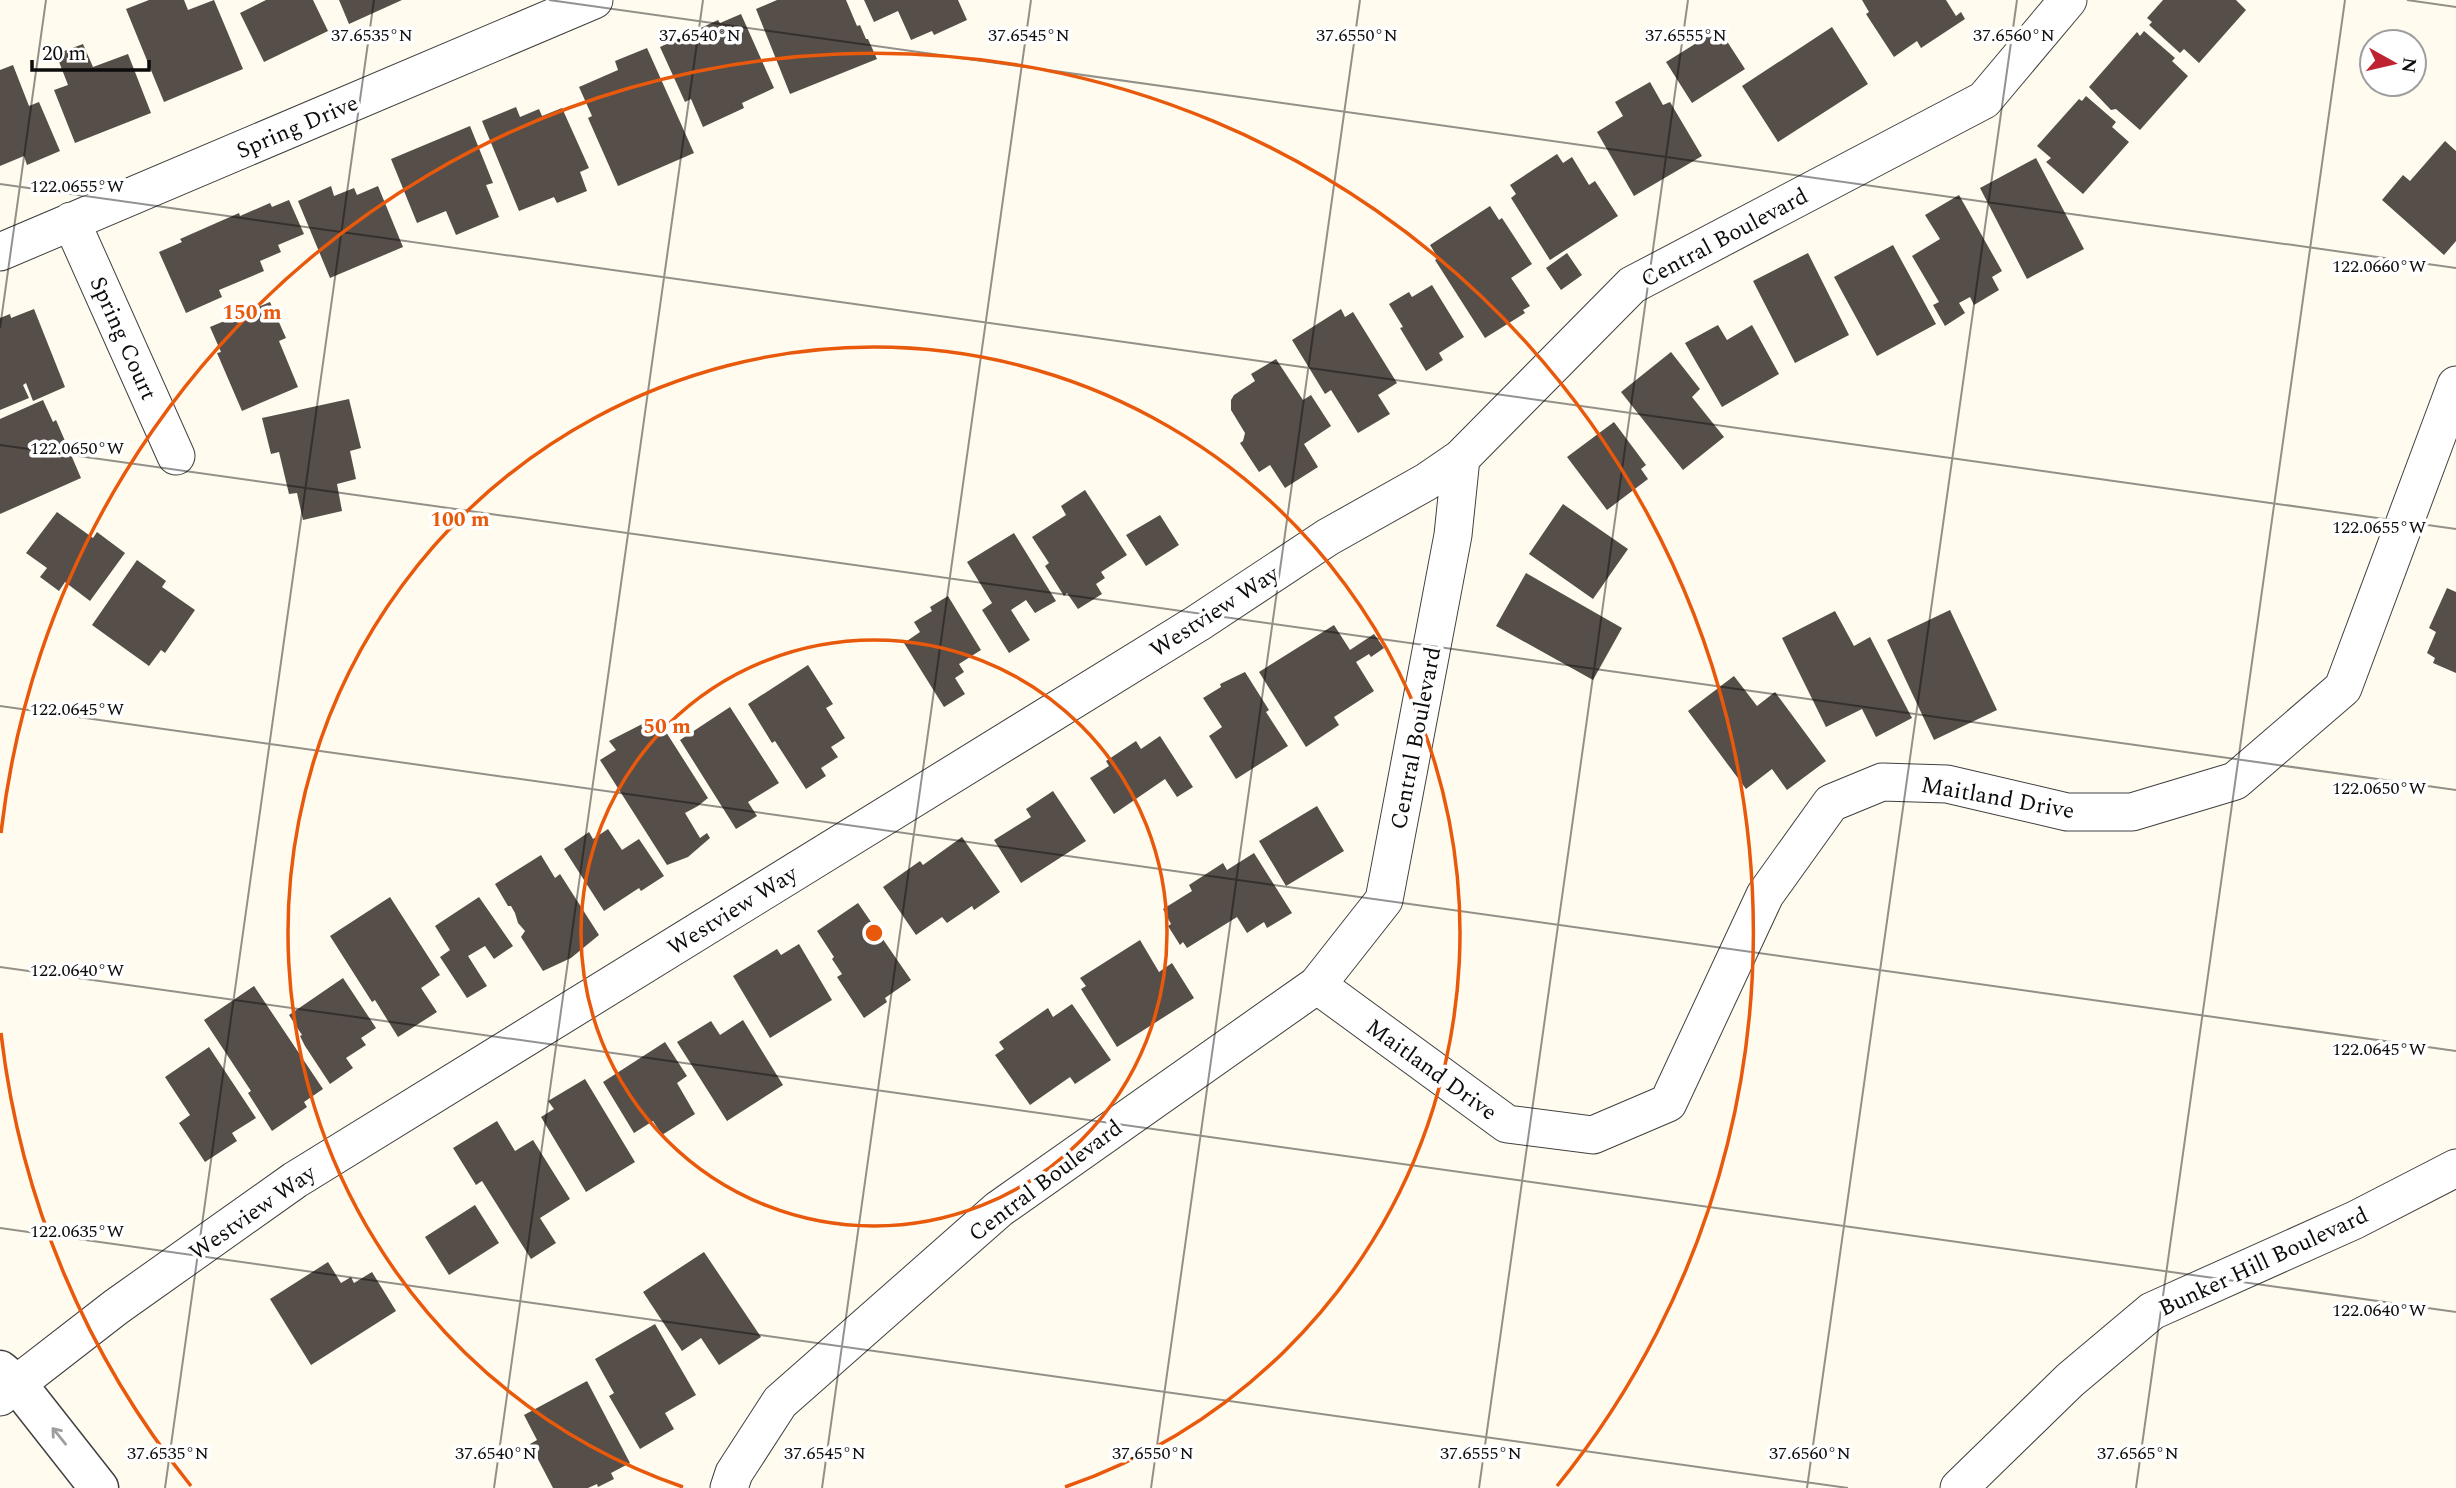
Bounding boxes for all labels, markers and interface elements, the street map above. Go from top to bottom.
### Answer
text: 37.6535°N [331,22,413,49]
text: 37.6540°N [659,22,741,49]
text: 37.6545°N [988,22,1070,49]
text: 37.6550°N [1316,22,1398,49]
text: 37.6555°N [1645,22,1727,49]
text: 37.6560°N [1973,22,2055,49]
scale bar [32,28,149,72]
north arrow [2358,28,2428,98]
text: 20 m [42,38,86,70]
text: N [2393,55,2424,75]
street label: Spring Drive [231,86,364,169]
text: 122.0655°W [30,173,124,200]
street label: Central Boulevard [1635,179,1815,297]
text: 122.0660°W [2332,253,2426,280]
street label: Spring Court [80,271,166,406]
text: 150 m [222,297,282,329]
text: 122.0650°W [30,435,124,462]
text: 100 m [430,504,490,536]
text: 122.0655°W [2332,514,2426,541]
street label: Westview Way [1143,557,1287,667]
street label: Central Boulevard [1382,644,1451,833]
text: 122.0645°W [30,696,124,723]
text: 50 m [643,711,691,743]
street label: Maitland Drive [1918,768,2077,829]
text: 122.0650°W [2332,775,2426,802]
street label: Westview Way [661,857,806,965]
centre of rings [862,921,886,945]
text: 122.0640°W [30,957,124,984]
street label: Maitland Drive [1358,1011,1504,1130]
text: 122.0645°W [2332,1036,2426,1063]
street label: Central Boulevard [961,1111,1131,1251]
street label: Westview Way [182,1156,324,1270]
street label: Bunker Hill Boulevard [2153,1198,2374,1326]
text: 122.0635°W [30,1218,124,1245]
text: 122.0640°W [2332,1297,2426,1324]
one-way arrow [52,1428,67,1446]
text: 37.6535°N [127,1440,209,1467]
text: 37.6540°N [455,1440,537,1467]
text: 37.6545°N [784,1440,866,1467]
text: 37.6550°N [1112,1440,1194,1467]
text: 37.6555°N [1440,1440,1522,1467]
text: 37.6560°N [1769,1440,1851,1467]
text: 37.6565°N [2097,1440,2179,1467]

